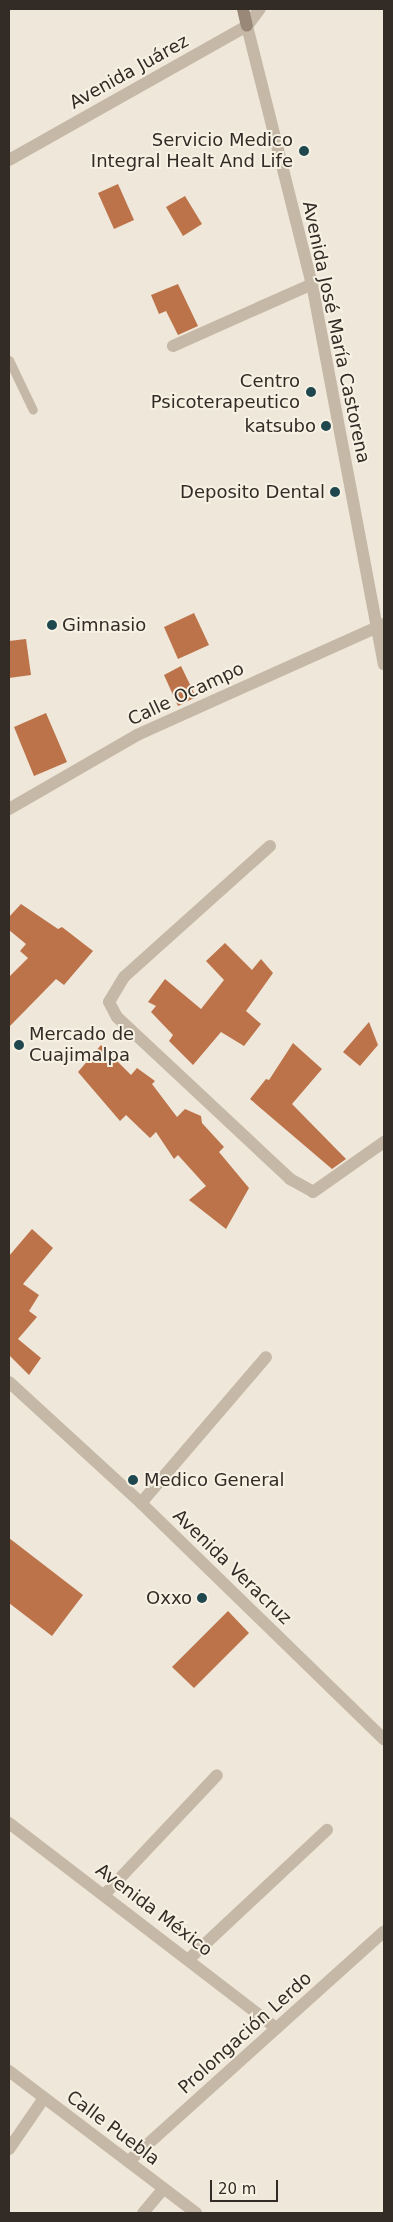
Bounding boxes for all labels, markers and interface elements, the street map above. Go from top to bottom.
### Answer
street label: Avenida Juárez [66,30,192,114]
place label: Servicio Medico Integral Healt And Life [91,130,293,172]
marker: Servicio Medico Integral Healt And Life [297,144,311,158]
street label: Avenida José María Castorena [298,199,374,465]
place label: Centro Psicoterapeutico [151,371,300,414]
marker: Centro Psicoterapeutico [304,385,318,399]
place label: katsubo [245,415,316,437]
marker: katsubo [320,420,332,432]
place label: Deposito Dental [180,481,325,503]
marker: Deposito Dental [329,486,341,498]
place label: Gimnasio [62,614,146,636]
marker: Gimnasio [46,619,58,631]
street label: Calle Ocampo [125,658,247,730]
place label: Mercado de Cuajimalpa [29,1024,134,1066]
marker: Mercado de Cuajimalpa [13,1039,25,1051]
place label: Medico General [144,1469,285,1491]
marker: Medico General [126,1473,140,1487]
street label: Avenida Veracruz [168,1505,296,1629]
place label: Oxxo [146,1587,192,1609]
marker: Oxxo [196,1592,208,1604]
street label: Avenida México [91,1859,217,1961]
street label: Prolongación Lerdo [174,1968,316,2098]
street label: Calle Puebla [62,2086,164,2170]
scale bar [213,2170,280,2202]
text: 20 m [218,2180,256,2198]

